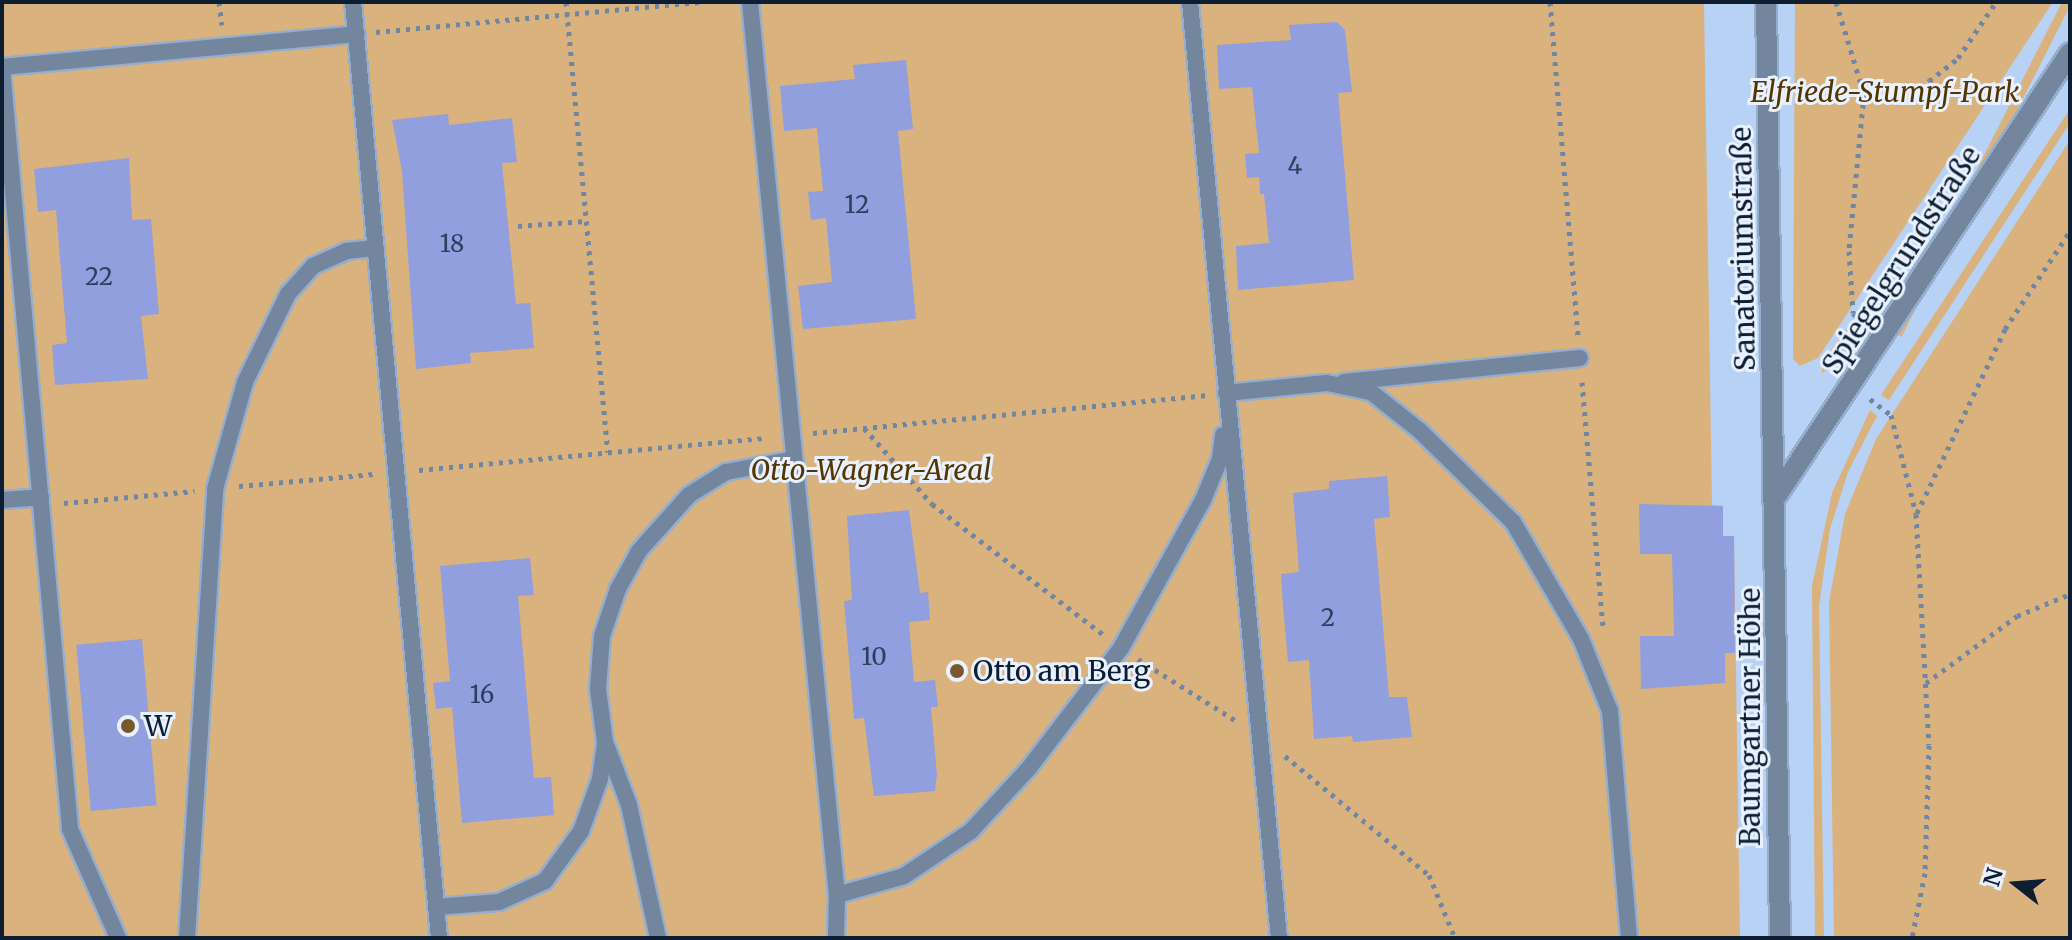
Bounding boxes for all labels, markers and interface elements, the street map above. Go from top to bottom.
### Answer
park label: Elfriede-Stumpf-Park [1750,75,2020,109]
street label: Sanatoriumstraße [1724,127,1762,371]
street label: Spiegelgrundstraße [1815,140,1987,380]
house number: 4 [1288,152,1302,180]
house number: 12 [845,191,869,219]
house number: 18 [440,230,464,258]
house number: 22 [85,263,113,291]
park label: Otto-Wagner-Areal [750,453,992,487]
street label: Baumgartner Höhe [1733,588,1767,846]
house number: 2 [1321,604,1335,632]
house number: 10 [861,643,887,671]
place label: Otto am Berg [973,654,1150,688]
marker: Otto am Berg [948,662,966,680]
house number: 16 [470,681,494,709]
place label: W [144,709,172,743]
marker: W [119,717,137,735]
north arrow [1976,844,2056,924]
text: N [1977,865,2009,889]

